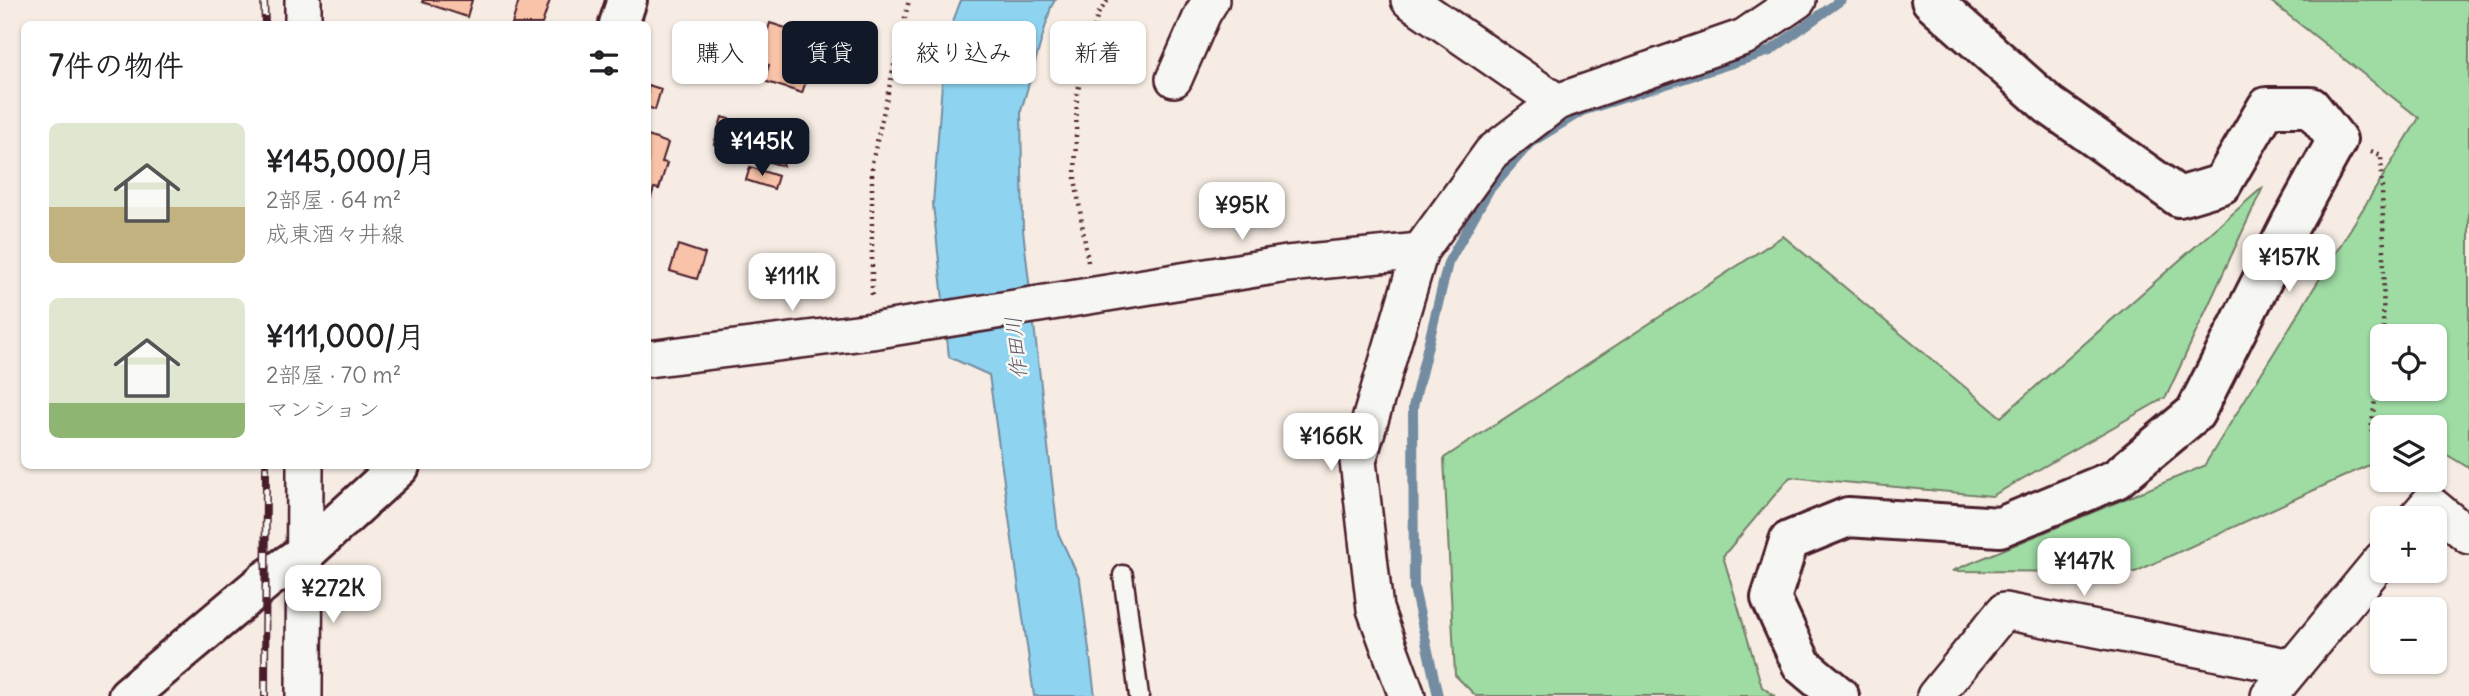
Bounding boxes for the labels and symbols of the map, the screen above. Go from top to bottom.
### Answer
pin: ¥145K [713,118,811,178]
pin: ¥95K [1201,182,1283,242]
pin: ¥157K [2240,234,2338,294]
pin: ¥111K [743,254,841,313]
water label: 作田川 [999,315,1033,381]
pin: ¥166K [1282,414,1380,473]
pin: ¥147K [2035,538,2133,598]
pin: ¥272K [284,566,382,625]

